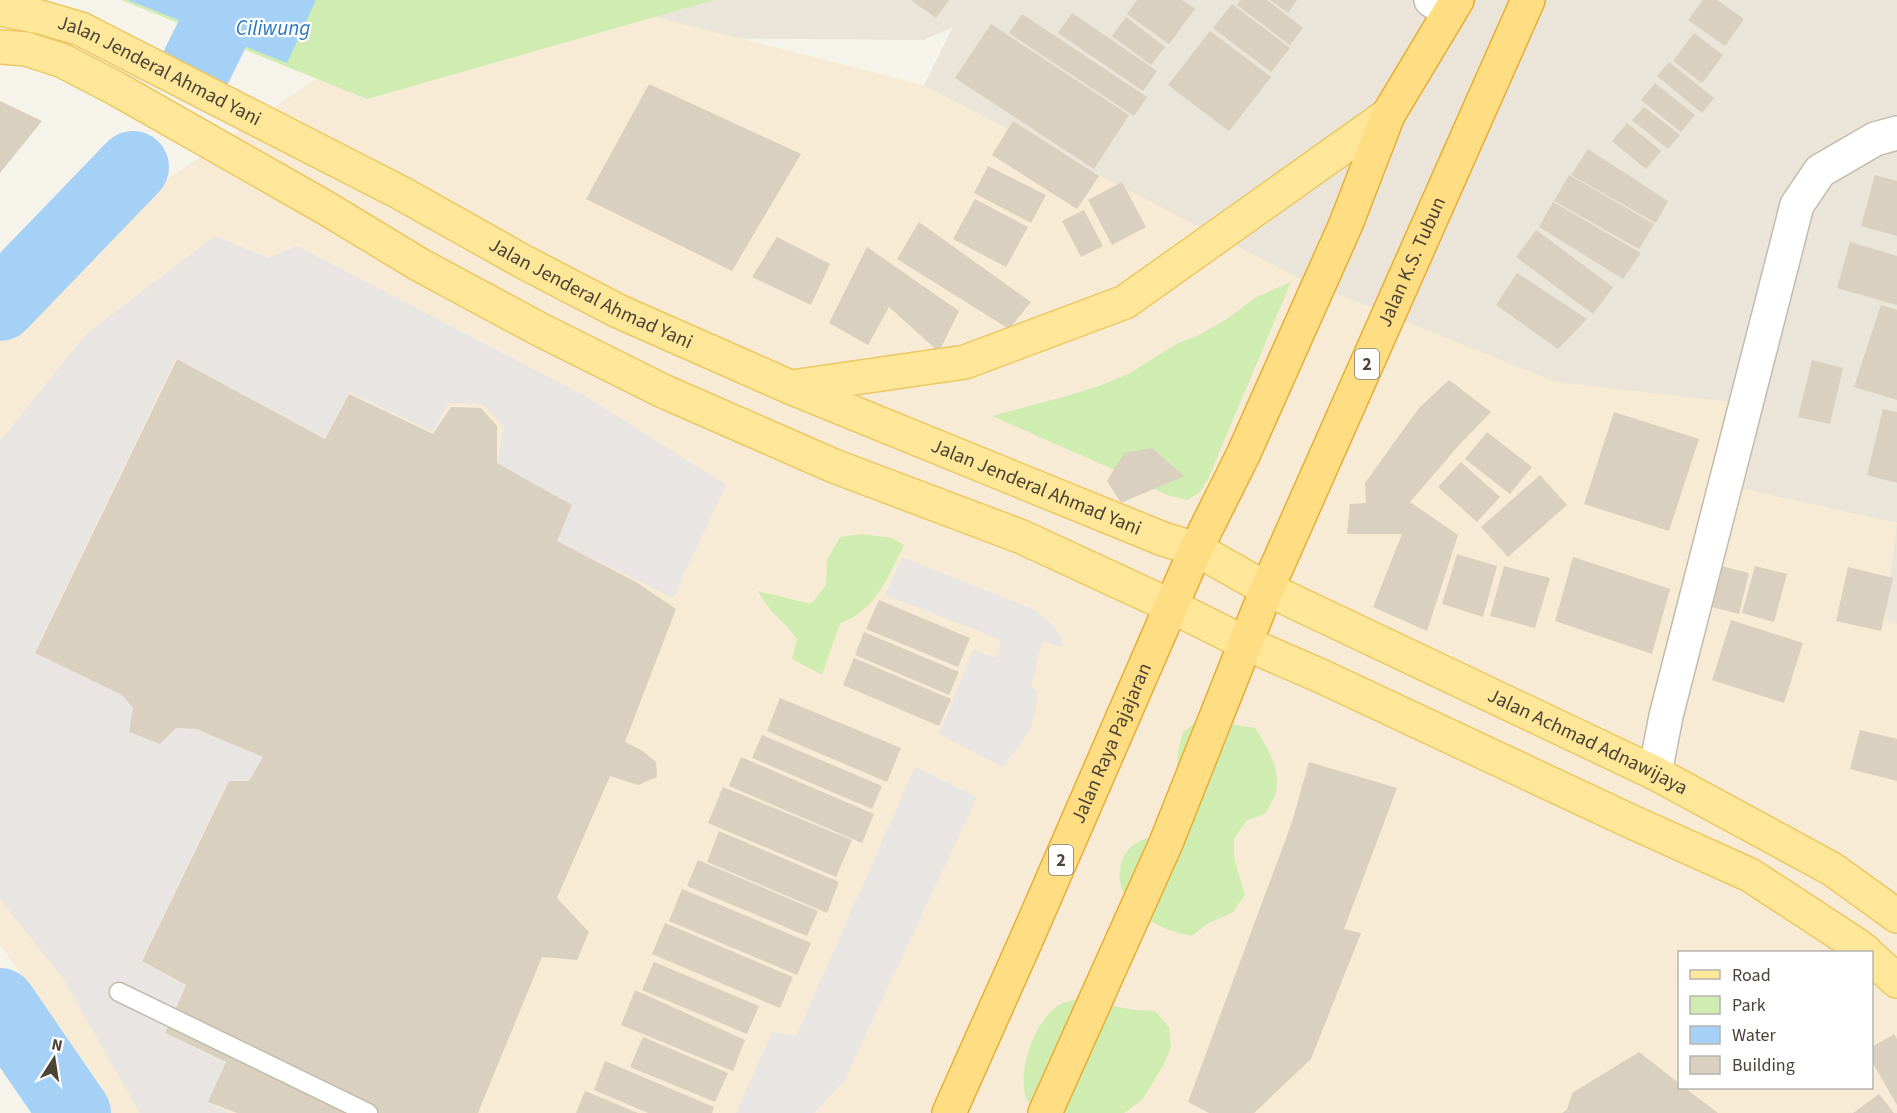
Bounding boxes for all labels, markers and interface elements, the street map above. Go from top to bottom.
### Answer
street label: Jalan Jenderal Ahmad Yani [54,9,266,133]
water label: Ciliwung [236,13,310,43]
street label: Jalan K.S. Tubun [1371,192,1453,331]
street label: Jalan Jenderal Ahmad Yani [484,231,697,356]
road number: 2 [1355,349,1379,379]
street label: Jalan Jenderal Ahmad Yani [927,432,1146,543]
street label: Jalan Raya Pajajaran [1064,659,1159,828]
street label: Jalan Achmad Adnawijaya [1483,682,1693,802]
road number: 2 [1049,845,1073,875]
legend [1678,951,1873,1089]
text: Road [1732,963,1771,988]
text: Park [1732,993,1766,1018]
text: Water [1732,1023,1776,1048]
north arrow [24,1029,84,1089]
text: N [49,1033,64,1057]
text: Building [1732,1053,1795,1078]

